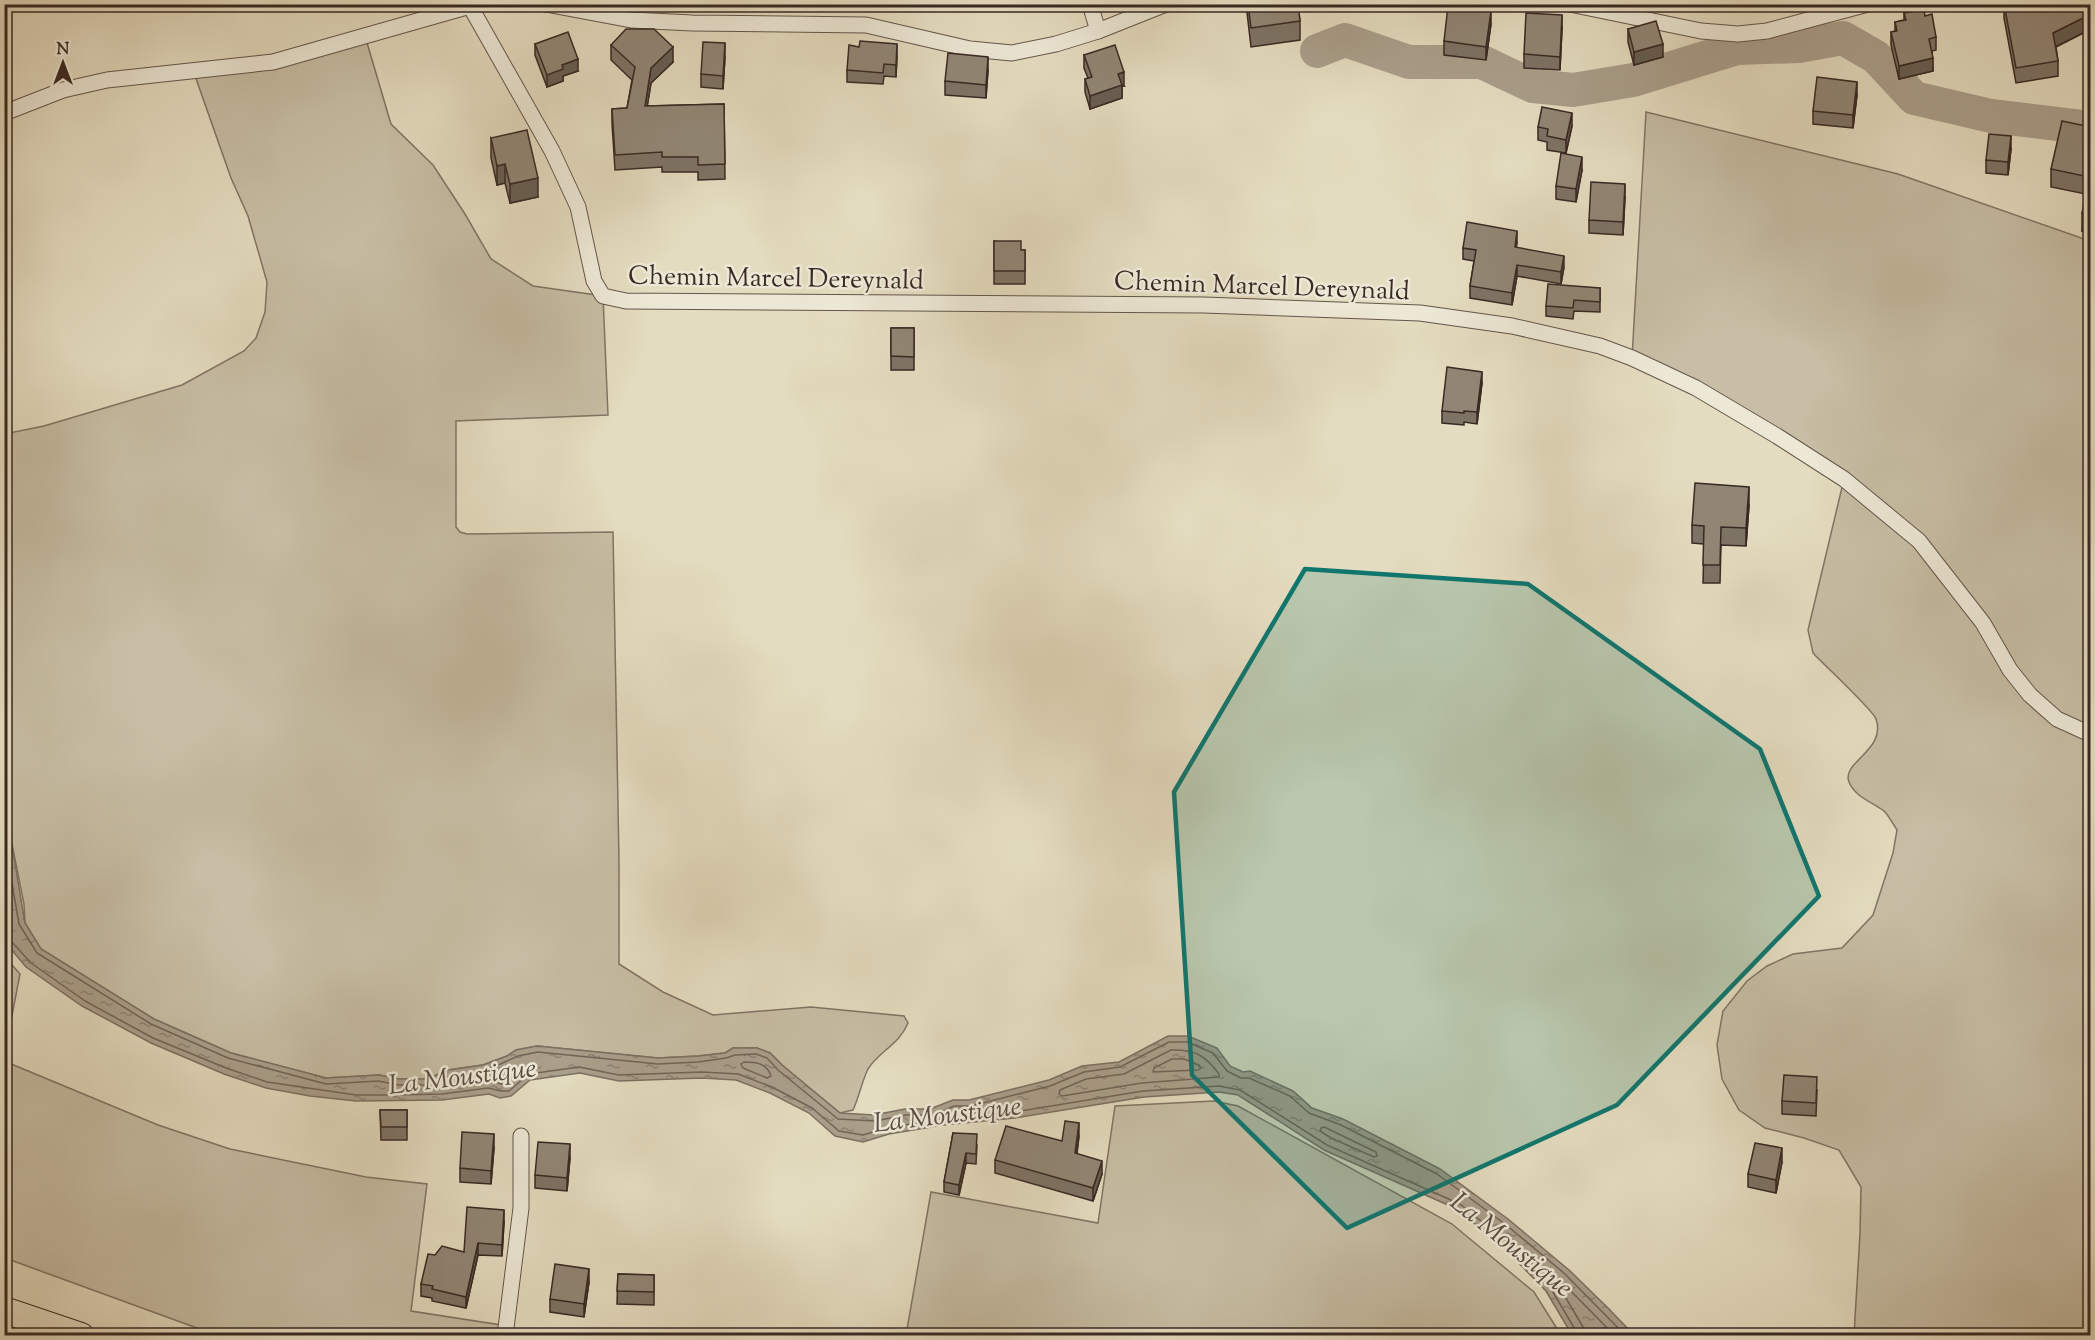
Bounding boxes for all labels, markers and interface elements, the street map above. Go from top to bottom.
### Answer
north arrow [33,33,93,93]
text: N [57,39,70,62]
street label: Chemin Marcel Dereynald [628,258,924,301]
street label: Chemin Marcel Dereynald [1113,264,1411,311]
water label: La Moustique [386,1050,539,1107]
water label: La Moustique [871,1088,1024,1145]
water label: La Moustique [1440,1184,1581,1308]

